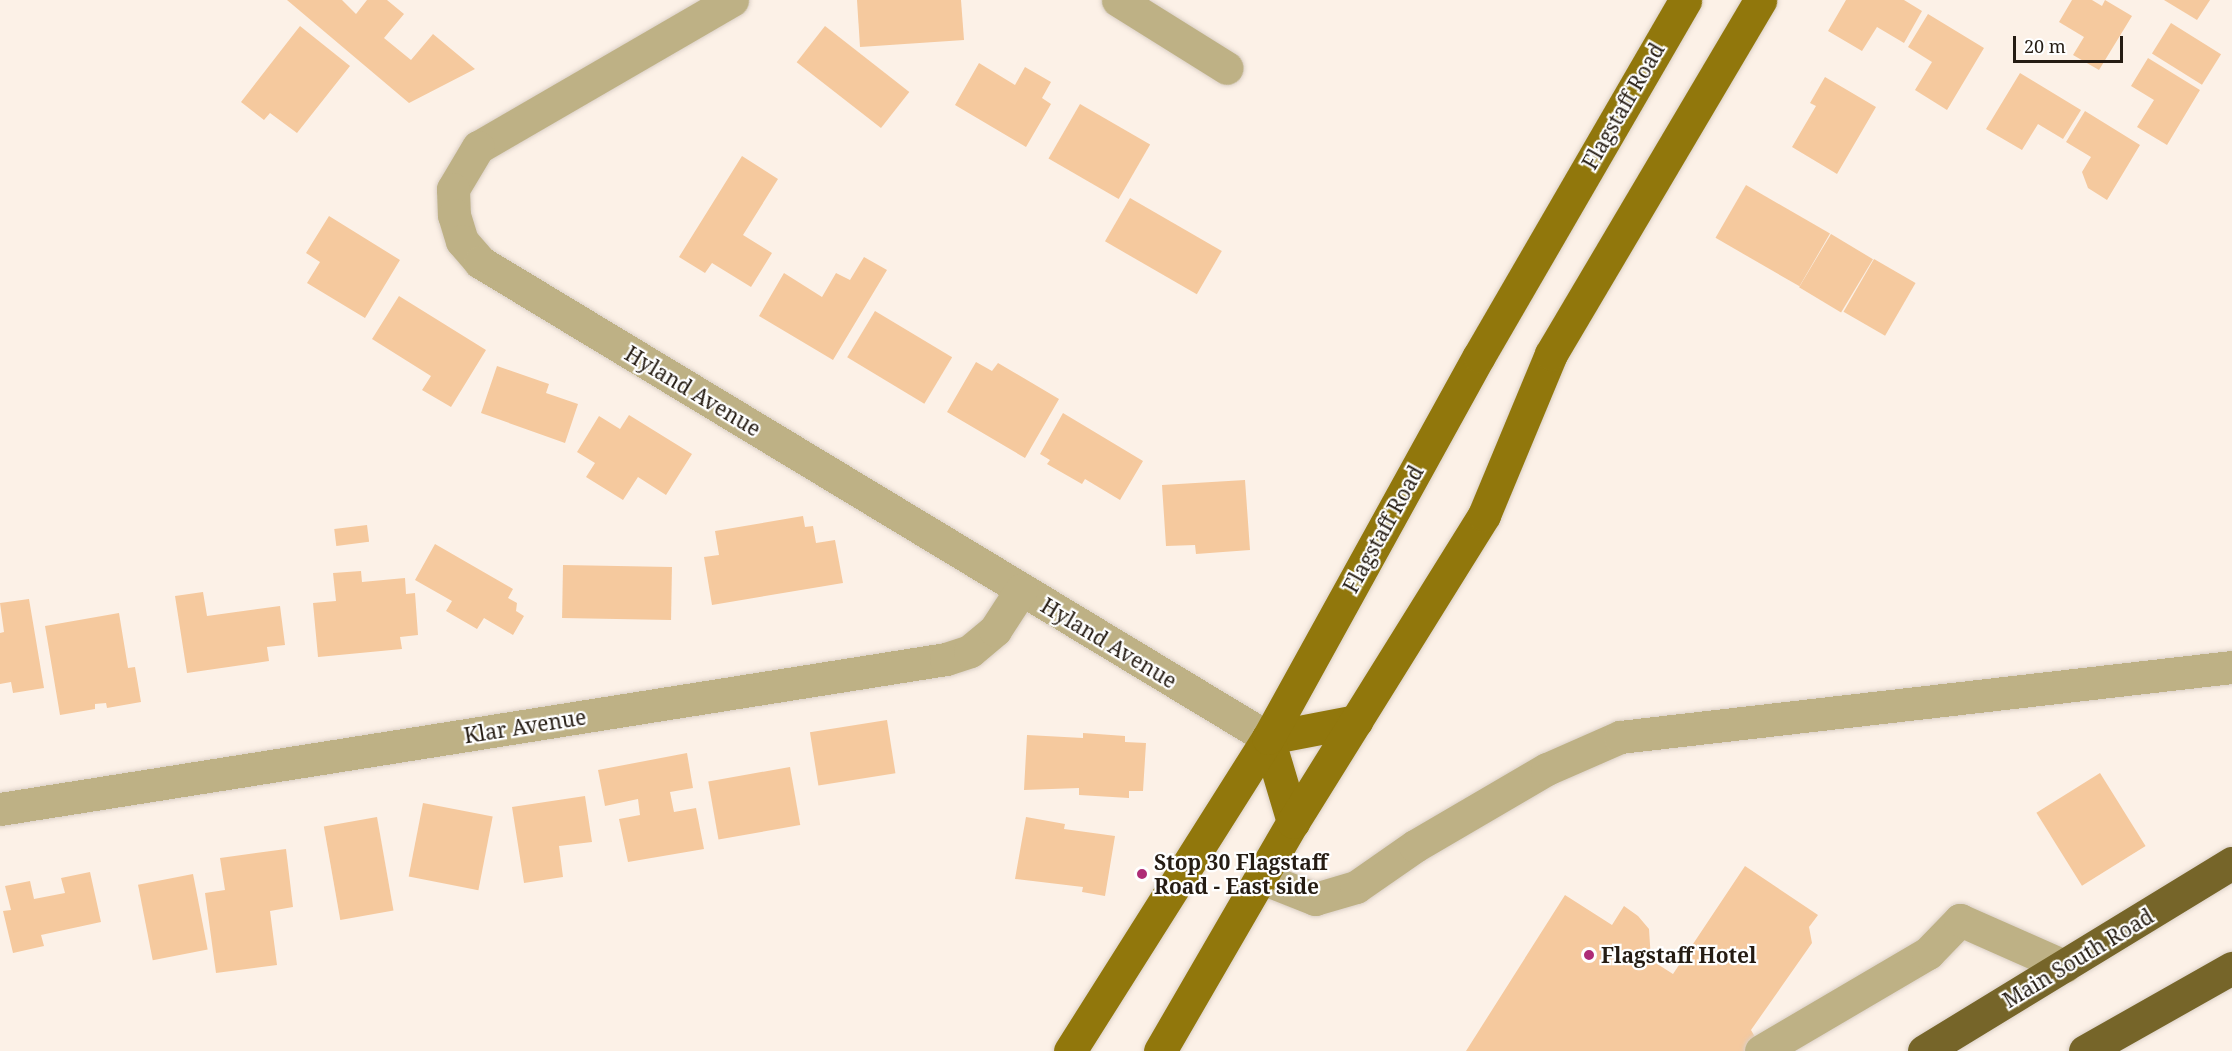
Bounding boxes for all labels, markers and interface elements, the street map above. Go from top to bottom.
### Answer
scale bar [2016,24,2126,62]
text: 20 m [2024,34,2066,58]
street label: Flagstaff Road [1577,38,1669,174]
street label: Hyland Avenue [621,341,765,441]
street label: Flagstaff Road [1338,461,1428,597]
street label: Hyland Avenue [1037,593,1181,693]
street label: Klar Avenue [462,704,588,748]
place label: Stop 30 Flagstaff Road - East side [1154,849,1328,899]
marker: Stop 30 Flagstaff Road - East side [1135,867,1149,881]
street label: Main South Road [1998,903,2158,1013]
place label: Flagstaff Hotel [1601,942,1756,968]
marker: Flagstaff Hotel [1582,948,1596,962]

